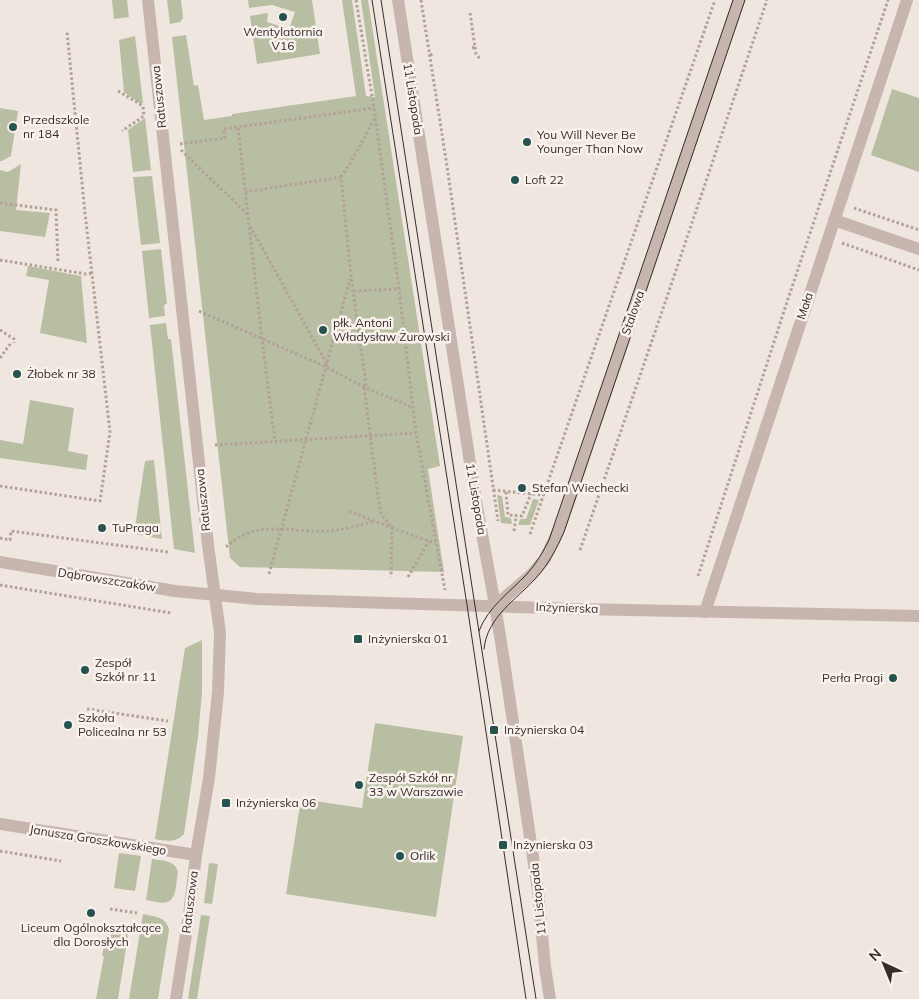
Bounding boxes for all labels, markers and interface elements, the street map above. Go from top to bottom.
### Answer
marker: Wentylatornia V16 [277,11,289,23]
place label: Wentylatornia V16 [243,24,323,53]
street label: 11 Listopada [400,62,427,136]
street label: Ratuszowa [148,65,169,129]
place label: Przedszkole nr 184 [23,112,89,141]
marker: Przedszkole nr 184 [7,121,19,133]
place label: You Will Never Be Younger Than Now [536,127,644,156]
marker: You Will Never Be Younger Than Now [521,136,533,148]
place label: Loft 22 [525,172,564,187]
marker: Loft 22 [509,174,521,186]
street label: Stalowa [618,289,647,337]
street label: Mała [793,290,816,321]
place label: płk. Antoni Władysław Żurowski [333,315,450,344]
marker: płk. Antoni Władysław Żurowski [317,324,329,336]
place label: Żłobek nr 38 [27,366,96,381]
marker: Żłobek nr 38 [11,368,23,380]
street label: 11 Listopada [463,462,490,536]
street label: Ratuszowa [192,468,213,532]
place label: Stefan Wiechecki [532,480,629,495]
marker: Stefan Wiechecki [516,482,528,494]
place label: TuPraga [112,520,159,535]
marker: TuPraga [96,522,108,534]
street label: Dąbrowszczaków [57,564,158,595]
street label: Inżynierska [535,599,599,616]
place label: Inżynierska 01 [368,631,448,646]
marker: Inżynierska 01 [352,633,364,645]
place label: Zespół Szkół nr 11 [95,655,157,684]
marker: Zespół Szkół nr 11 [79,664,91,676]
place label: Perła Pragi [822,670,883,685]
marker: Perła Pragi [887,672,899,684]
place label: Szkoła Policealna nr 53 [78,710,167,739]
marker: Szkoła Policealna nr 53 [62,719,74,731]
place label: Inżynierska 04 [504,722,584,737]
marker: Inżynierska 04 [488,724,500,736]
place label: Zespół Szkół nr 33 w Warszawie [369,770,463,799]
marker: Zespół Szkół nr 33 w Warszawie [353,779,365,791]
place label: Inżynierska 06 [236,795,316,810]
marker: Inżynierska 06 [220,797,232,809]
street label: Janusza Groszkowskiego [29,821,168,858]
place label: Inżynierska 03 [513,837,593,852]
marker: Inżynierska 03 [497,839,509,851]
place label: Orlik [410,848,436,863]
marker: Orlik [394,850,406,862]
street label: 11 Listopada [526,862,549,936]
street label: Ratuszowa [178,870,201,934]
marker: Liceum Ogólnokształcące dla Dorosłych [85,907,97,919]
place label: Liceum Ogólnokształcące dla Dorosłych [21,920,161,949]
north arrow [859,939,909,989]
text: N [865,945,885,965]

